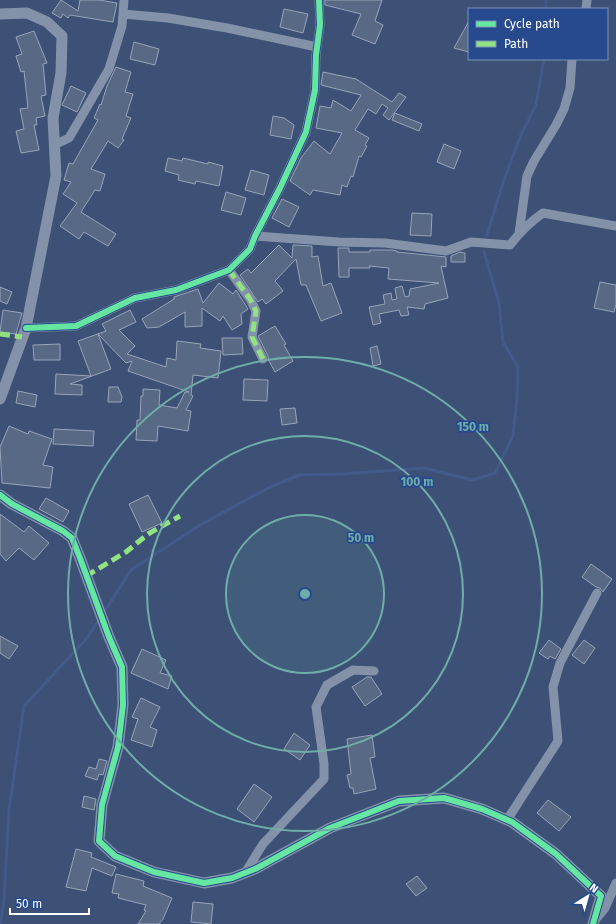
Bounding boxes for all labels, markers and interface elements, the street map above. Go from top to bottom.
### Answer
legend [468,8,608,60]
text: Cycle path [504,17,560,31]
text: Path [504,37,528,51]
text: 150 m [457,420,489,434]
text: 100 m [401,475,433,489]
text: 50 m [348,531,374,545]
centre of rings [298,587,312,601]
north arrow [568,876,608,916]
text: N [587,881,601,896]
scale bar [10,890,89,916]
text: 50 m [16,897,42,911]

